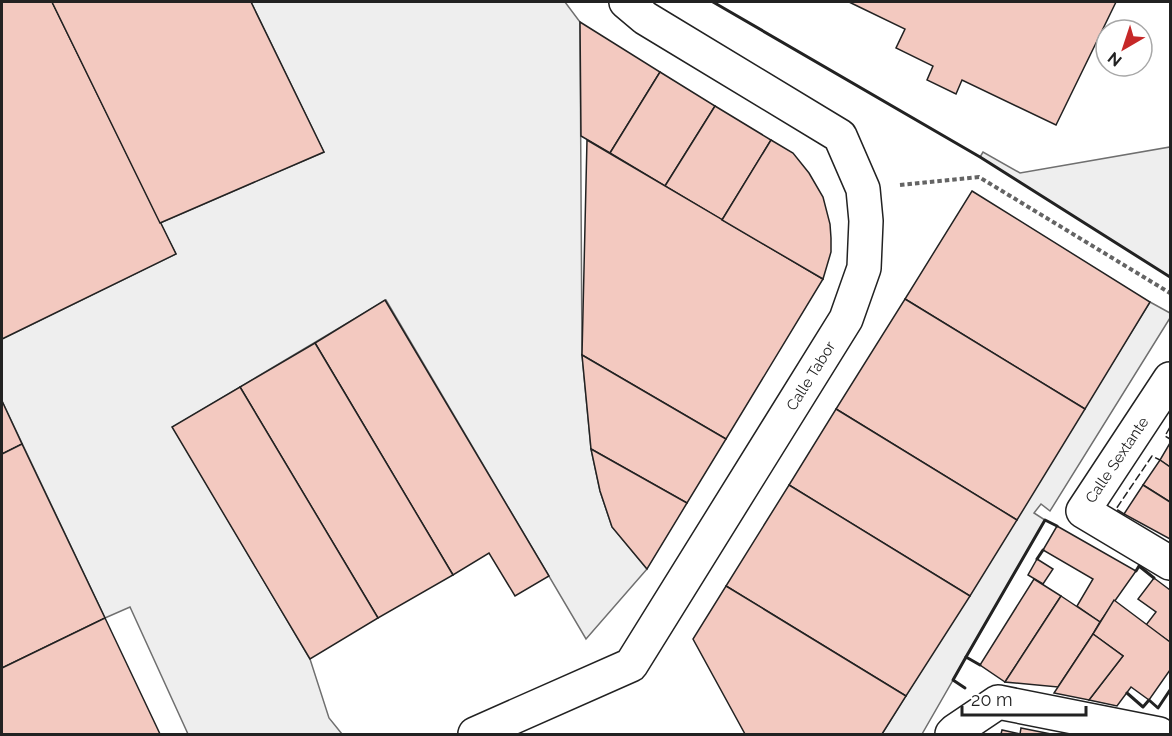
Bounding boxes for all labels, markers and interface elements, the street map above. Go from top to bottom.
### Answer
north arrow [1094,18,1154,78]
text: N [1104,48,1126,70]
street label: Calle Tabor [783,338,840,414]
street label: Calle Sextante [1082,413,1153,506]
scale bar [962,679,1086,717]
text: 20 m [971,689,1013,710]

